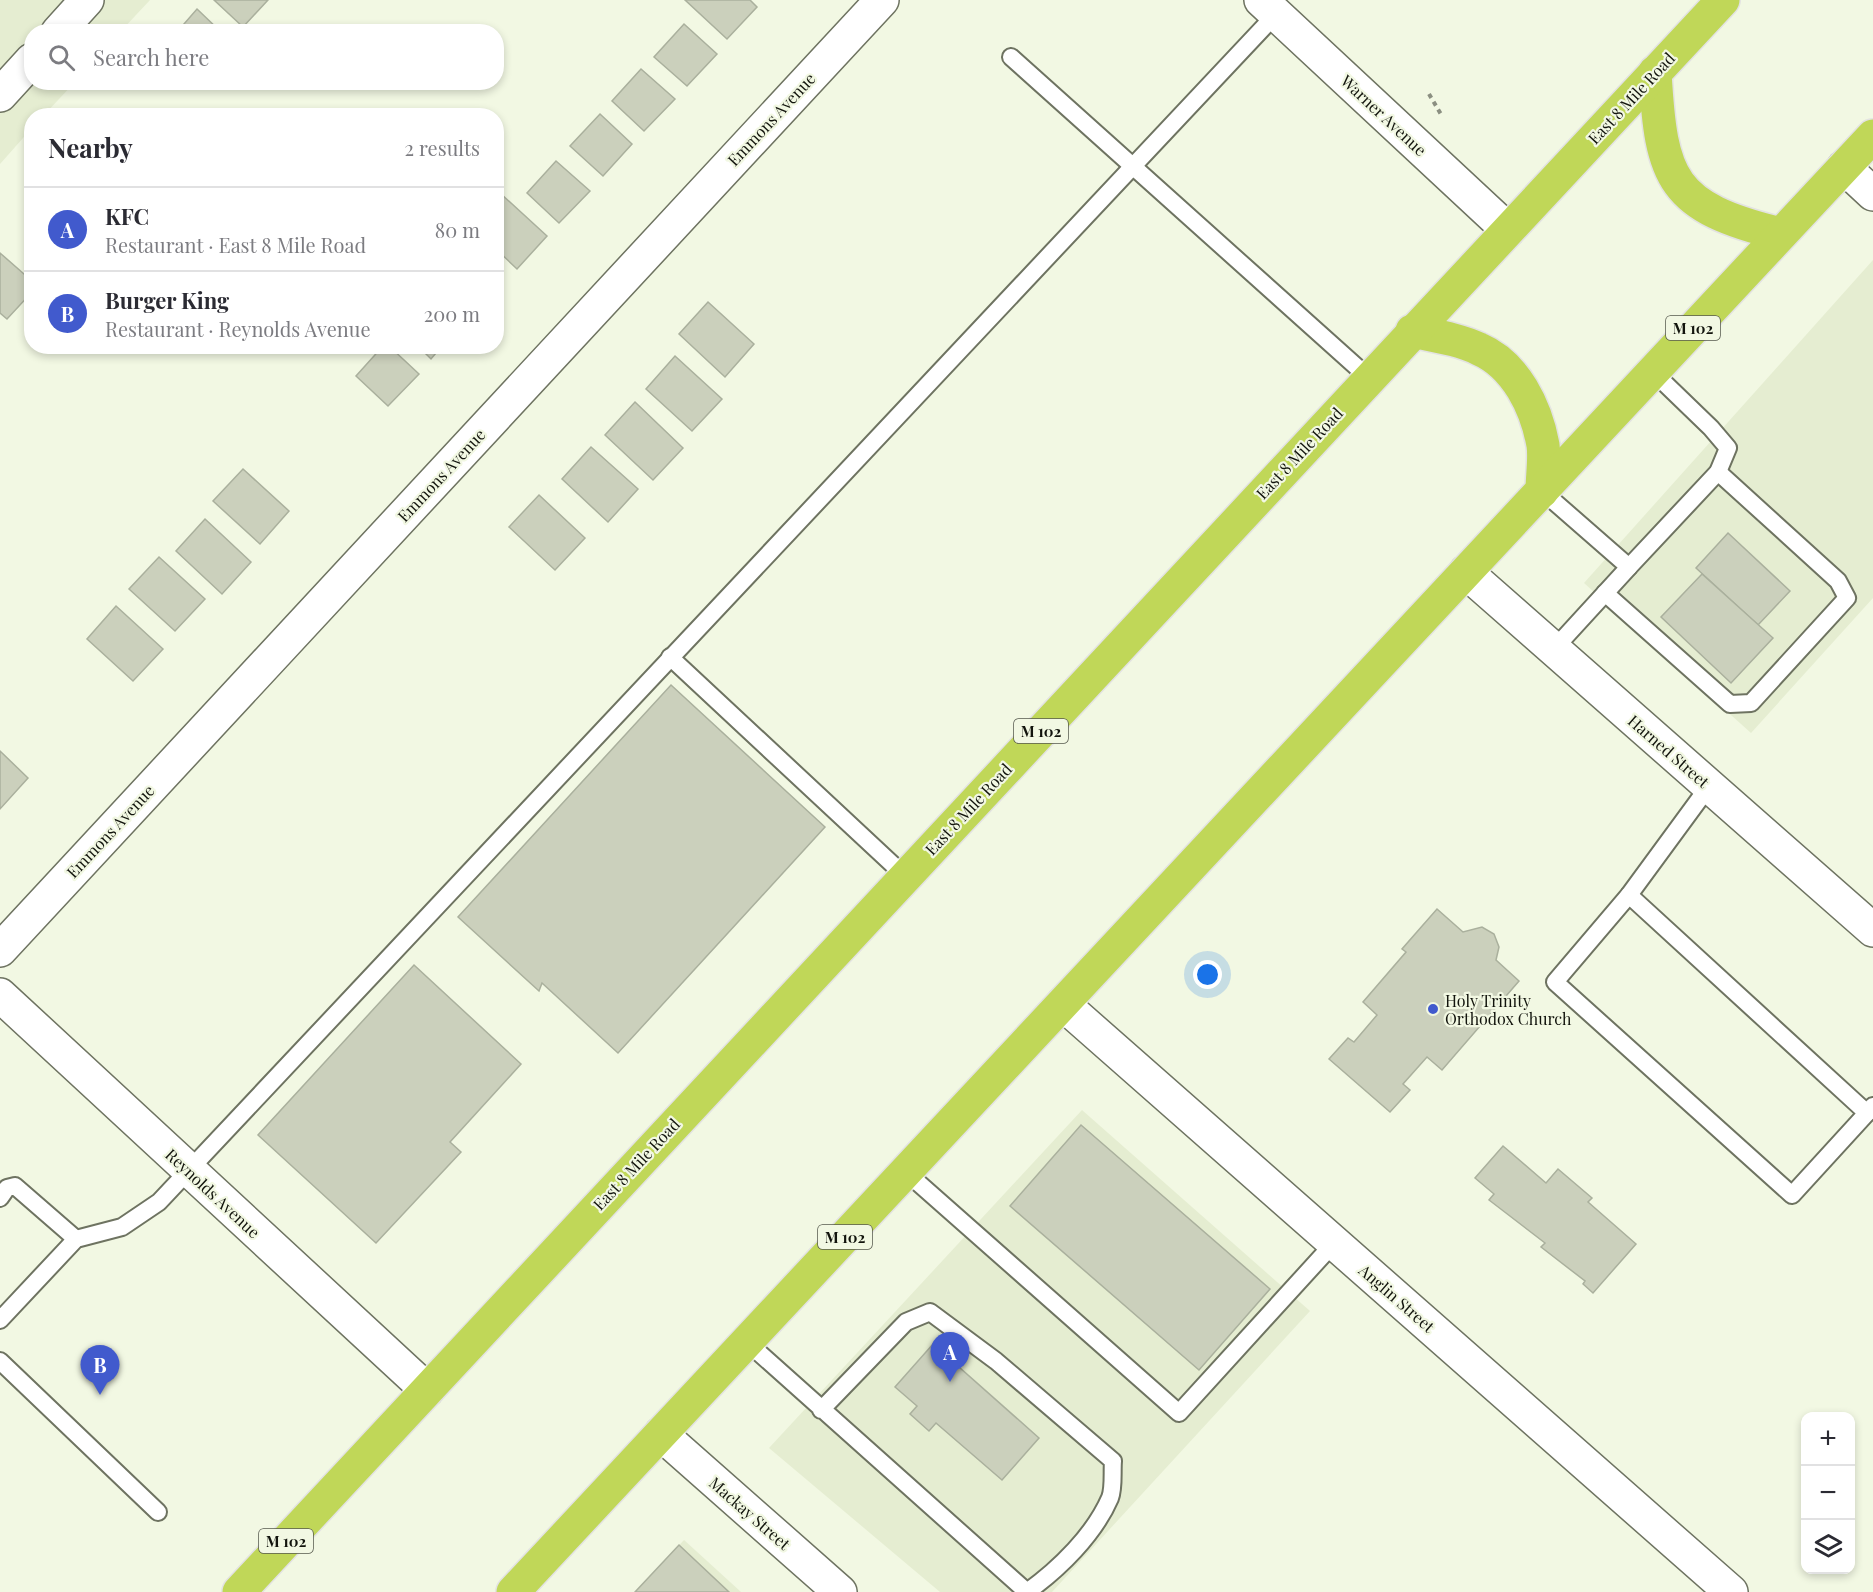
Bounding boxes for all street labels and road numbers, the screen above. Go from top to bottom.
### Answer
street label: East 8 Mile Road [1583,48,1679,148]
street label: Emmons Avenue [722,68,820,170]
street label: Warner Avenue [1336,69,1431,160]
road number: M 102 [1666,316,1720,340]
street label: East 8 Mile Road [1251,403,1347,503]
street label: Emmons Avenue [392,424,490,526]
street label: Harned Street [1624,710,1714,792]
road number: M 102 [1014,719,1068,743]
street label: East 8 Mile Road [920,759,1016,859]
street label: Emmons Avenue [61,780,159,882]
street label: East 8 Mile Road [588,1114,684,1214]
street label: Reynolds Avenue [161,1144,265,1242]
road number: M 102 [818,1225,872,1249]
street label: Anglin Street [1354,1259,1439,1337]
street label: Mackay Street [705,1472,795,1554]
road number: M 102 [259,1529,313,1553]

